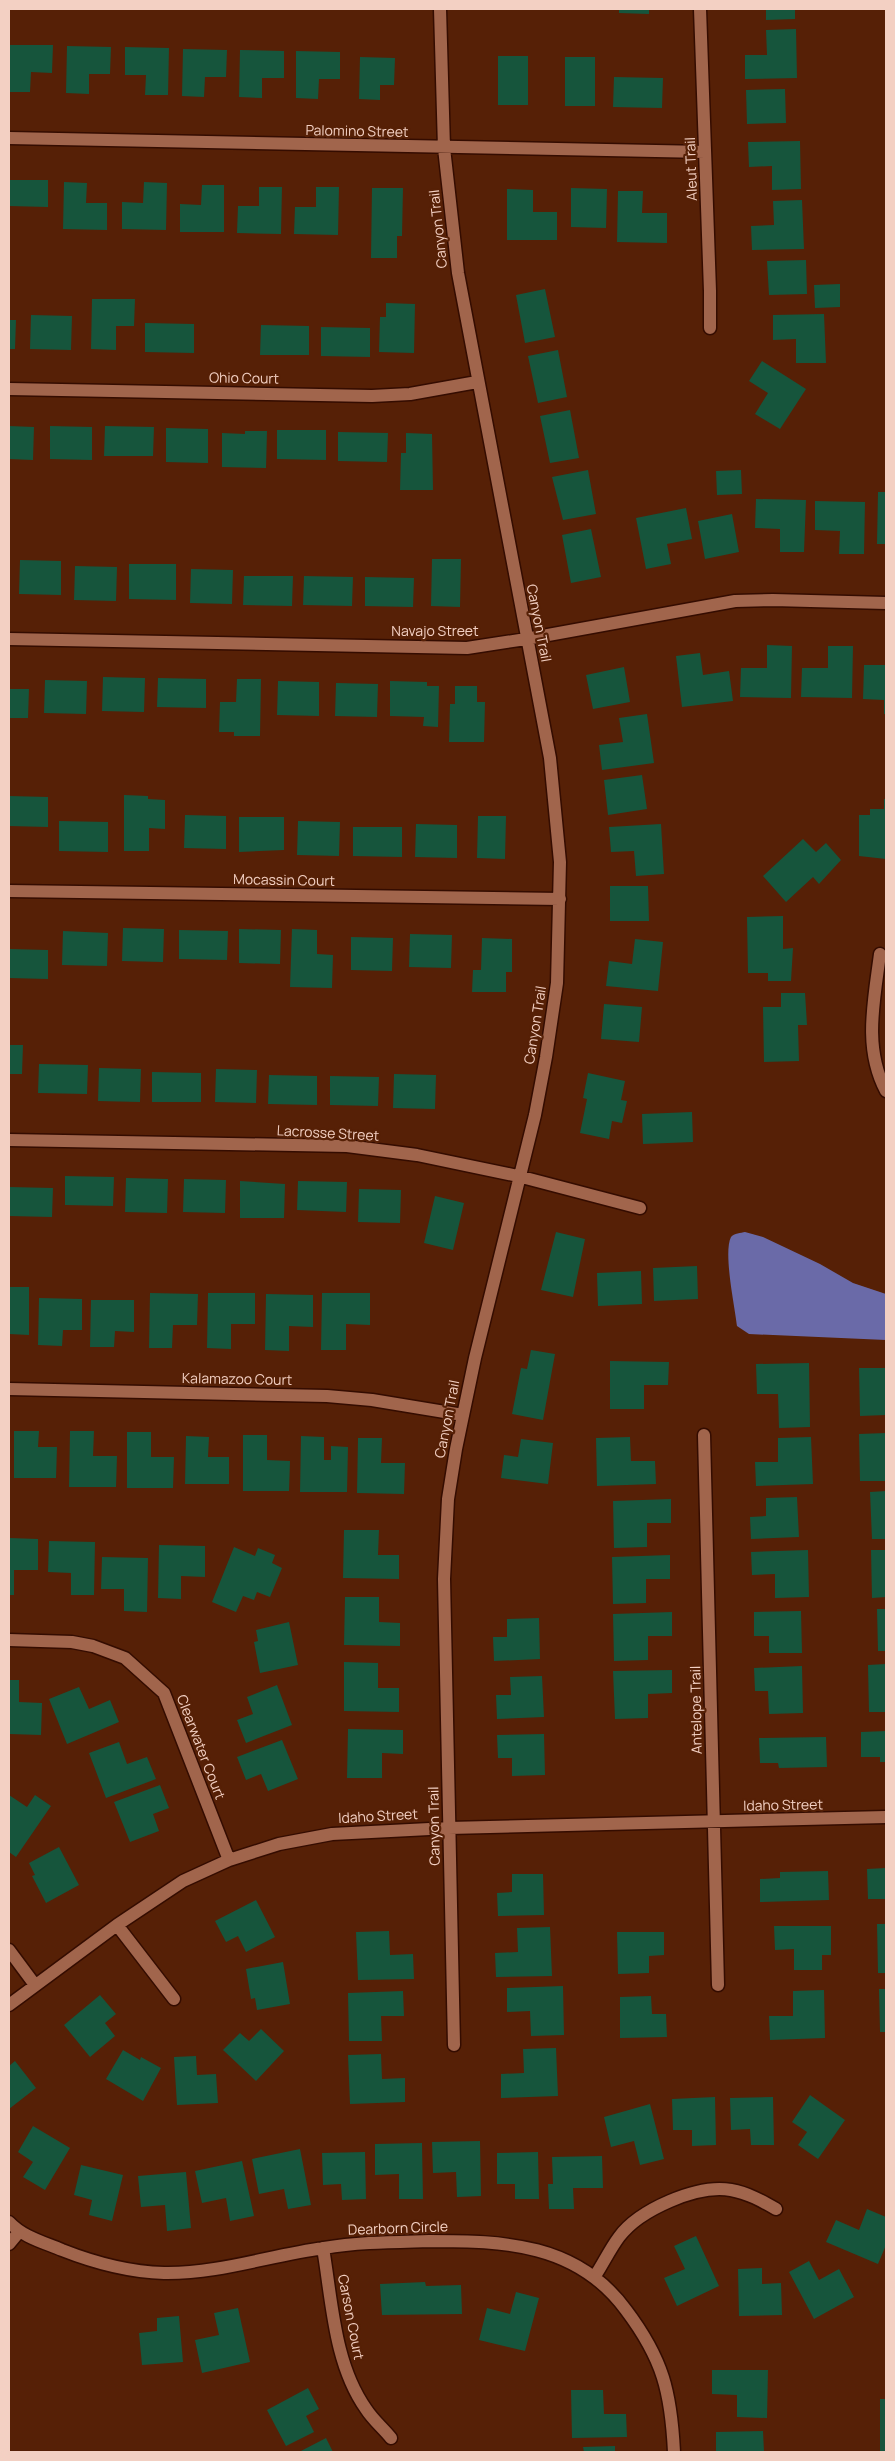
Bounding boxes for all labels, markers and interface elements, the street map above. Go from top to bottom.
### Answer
street label: Palomino Street [305,120,409,141]
street label: Aleut Trail [680,137,701,201]
street label: Canyon Trail [424,189,451,269]
street label: Ohio Court [209,367,280,388]
street label: Canyon Trail [523,582,556,664]
street label: Navajo Street [391,621,479,640]
street label: Mocassin Court [233,869,335,890]
street label: Canyon Trail [519,984,550,1065]
street label: Lacrosse Street [276,1120,380,1145]
street label: Kalamazoo Court [182,1368,293,1389]
street label: Canyon Trail [430,1378,463,1460]
street label: Antelope Trail [685,1666,706,1754]
street label: Clearwater Court [173,1692,230,1802]
street label: Canyon Trail [423,1786,444,1866]
street label: Idaho Street [743,1794,823,1815]
street label: Idaho Street [338,1804,419,1827]
street label: Dearborn Circle [348,2216,448,2239]
street label: Carson Court [334,2273,369,2362]

